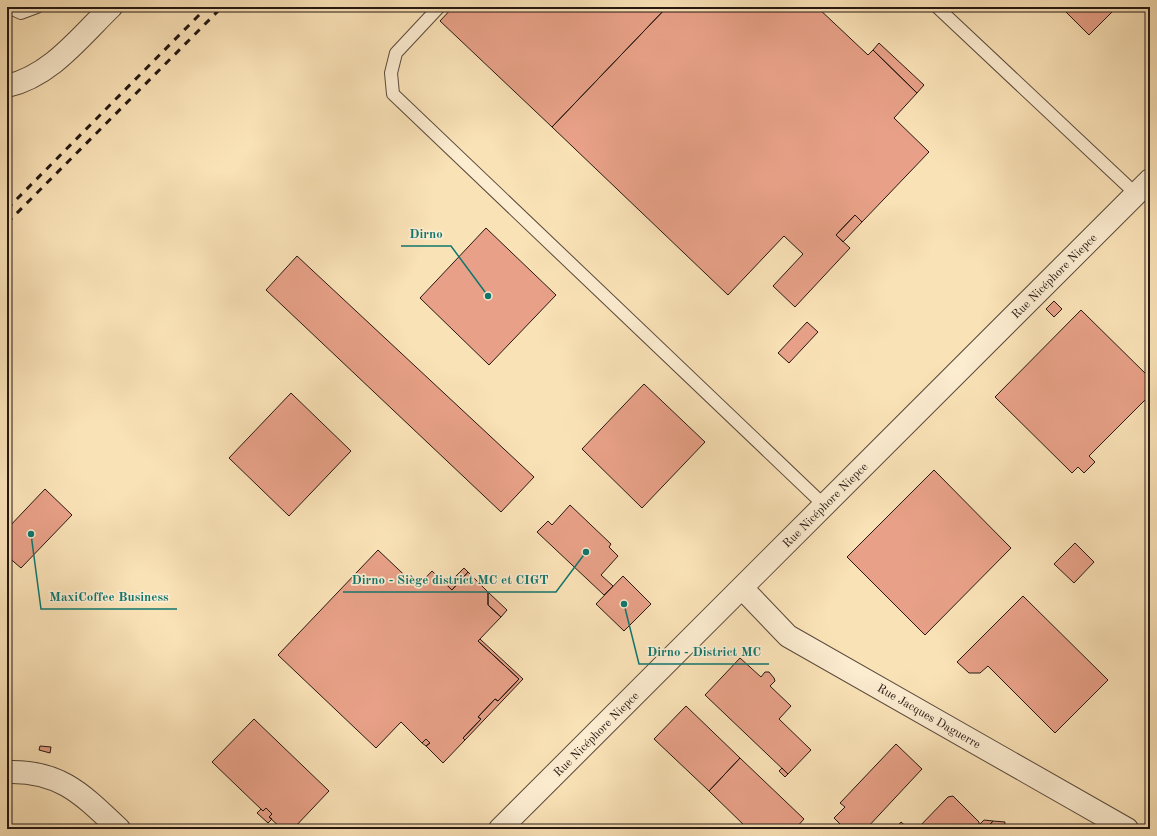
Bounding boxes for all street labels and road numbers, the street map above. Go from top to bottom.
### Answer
street label: Rue Nicéphore Niepce [1010,232,1100,321]
street label: Rue Nicéphore Niepce [781,461,871,550]
street label: Rue Jacques Daguerre [875,682,983,752]
street label: Rue Nicéphore Niepce [552,690,642,779]

